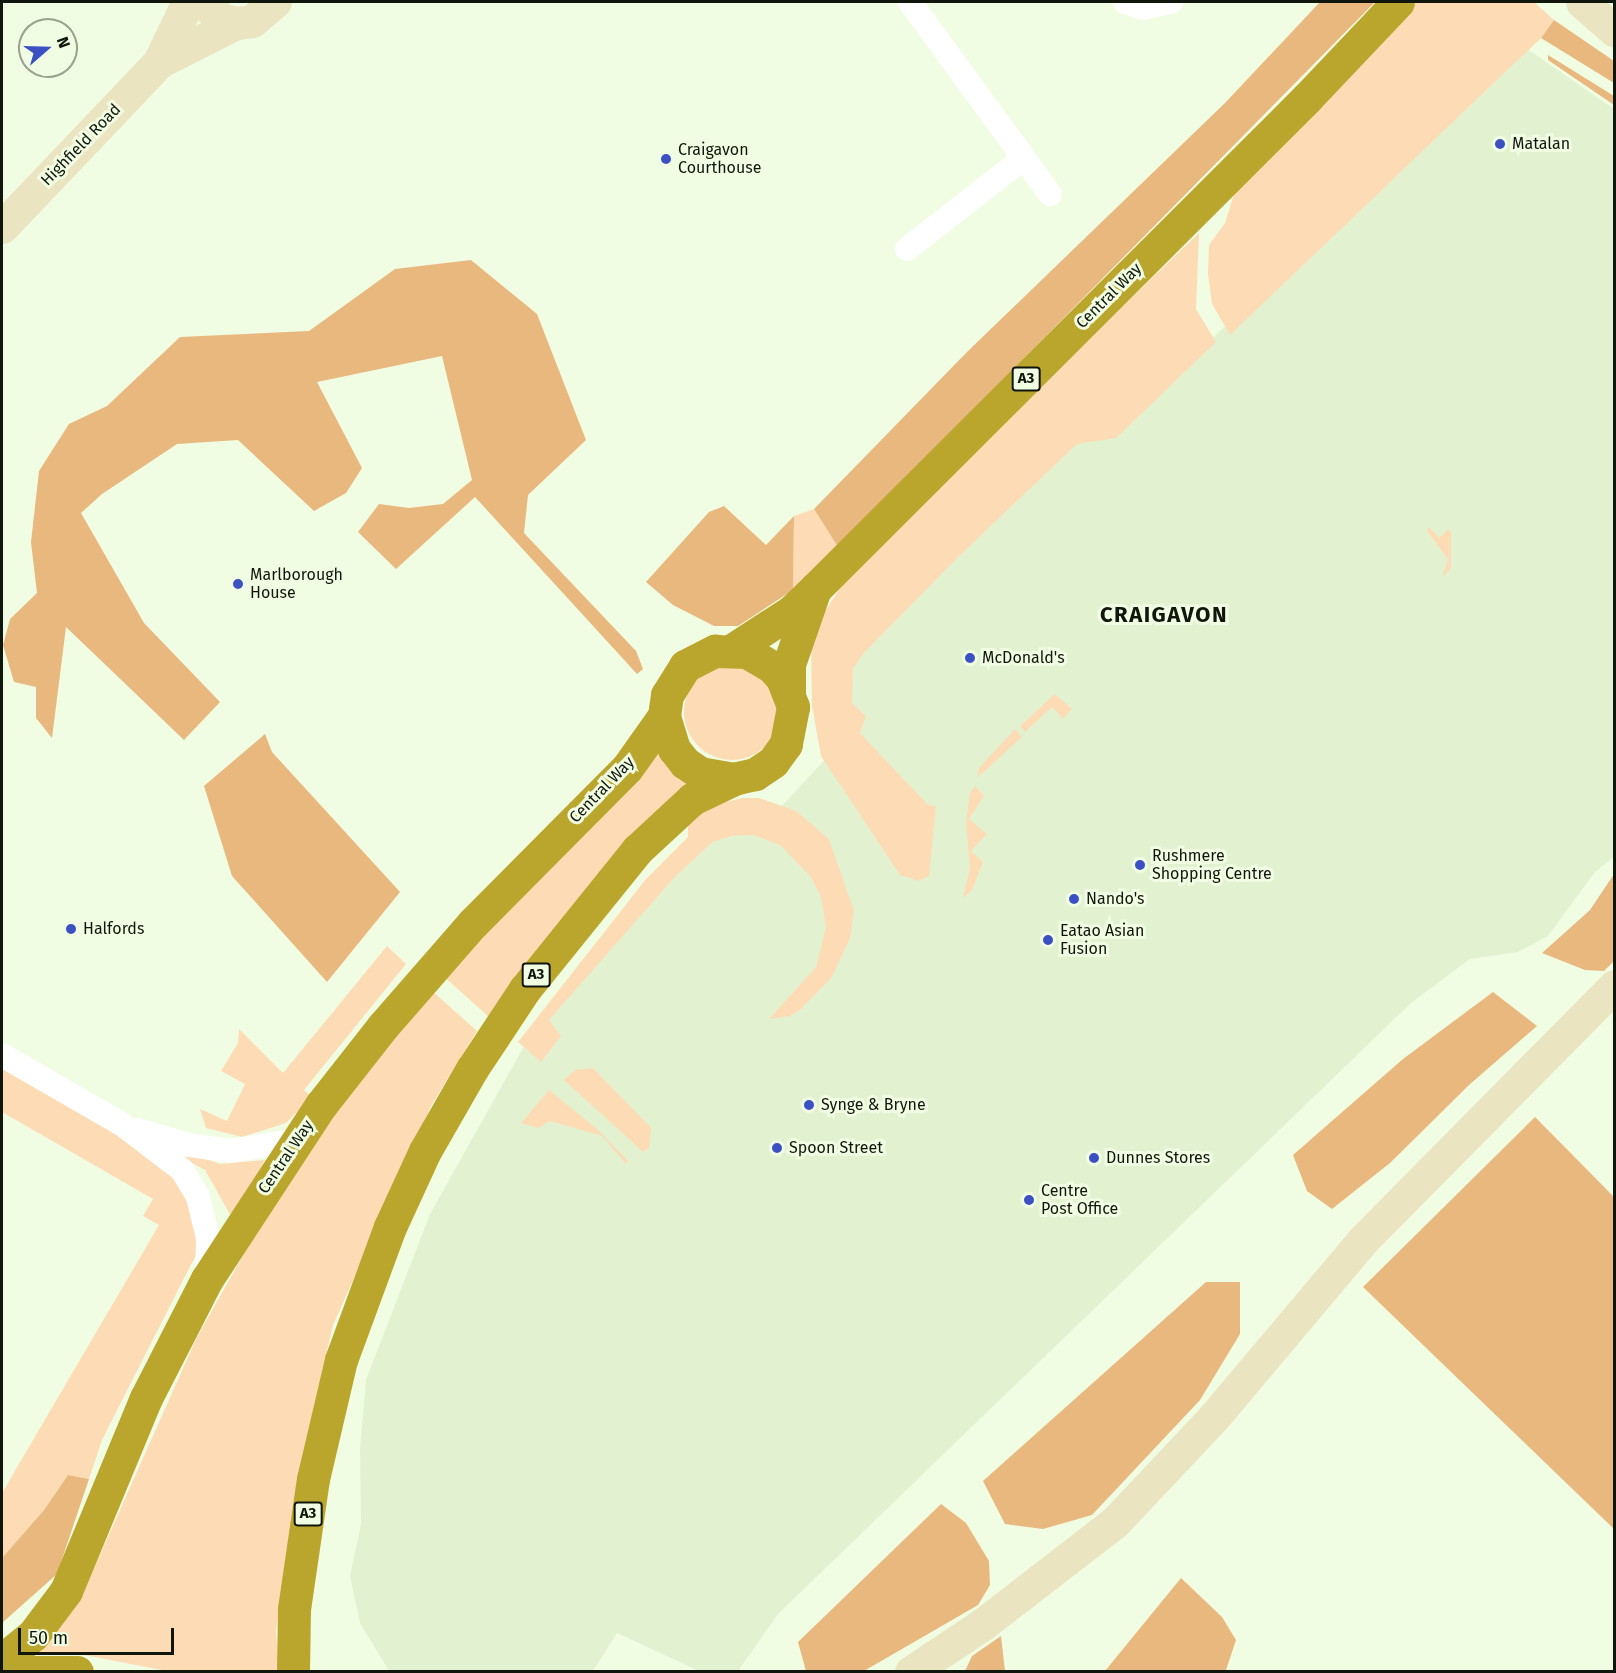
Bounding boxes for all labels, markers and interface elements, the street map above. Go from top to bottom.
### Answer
north arrow [18,18,78,78]
text: N [53,34,74,51]
street label: Highfield Road [37,100,125,190]
place label: Matalan [1512,134,1570,154]
marker: Matalan [1493,137,1507,151]
place label: Craigavon Courthouse [678,140,761,178]
marker: Craigavon Courthouse [659,152,673,166]
street label: Central Way [1072,259,1146,333]
road number: A3 [1011,367,1041,391]
place label: Marlborough House [250,565,343,603]
marker: Marlborough House [231,577,245,591]
district label: CRAIGAVON [1100,602,1228,628]
place label: McDonald's [982,648,1065,668]
marker: McDonald's [963,651,977,665]
street label: Central Way [566,753,638,827]
place label: Rushmere Shopping Centre [1152,846,1272,884]
marker: Rushmere Shopping Centre [1133,858,1147,872]
place label: Nando's [1086,889,1145,909]
marker: Nando's [1067,892,1081,906]
place label: Halfords [83,919,144,939]
place label: Eatao Asian Fusion [1060,921,1144,959]
marker: Halfords [64,922,78,936]
marker: Eatao Asian Fusion [1041,933,1055,947]
road number: A3 [521,963,551,987]
place label: Synge & Bryne [821,1095,926,1115]
marker: Synge & Bryne [802,1098,816,1112]
street label: Central Way [254,1117,318,1197]
place label: Spoon Street [789,1138,883,1158]
marker: Spoon Street [770,1141,784,1155]
place label: Dunnes Stores [1106,1148,1210,1168]
marker: Dunnes Stores [1087,1151,1101,1165]
place label: Centre Post Office [1041,1181,1118,1219]
marker: Centre Post Office [1022,1193,1036,1207]
road number: A3 [293,1502,323,1526]
scale bar [21,1616,177,1654]
text: 50 m [29,1627,68,1649]

